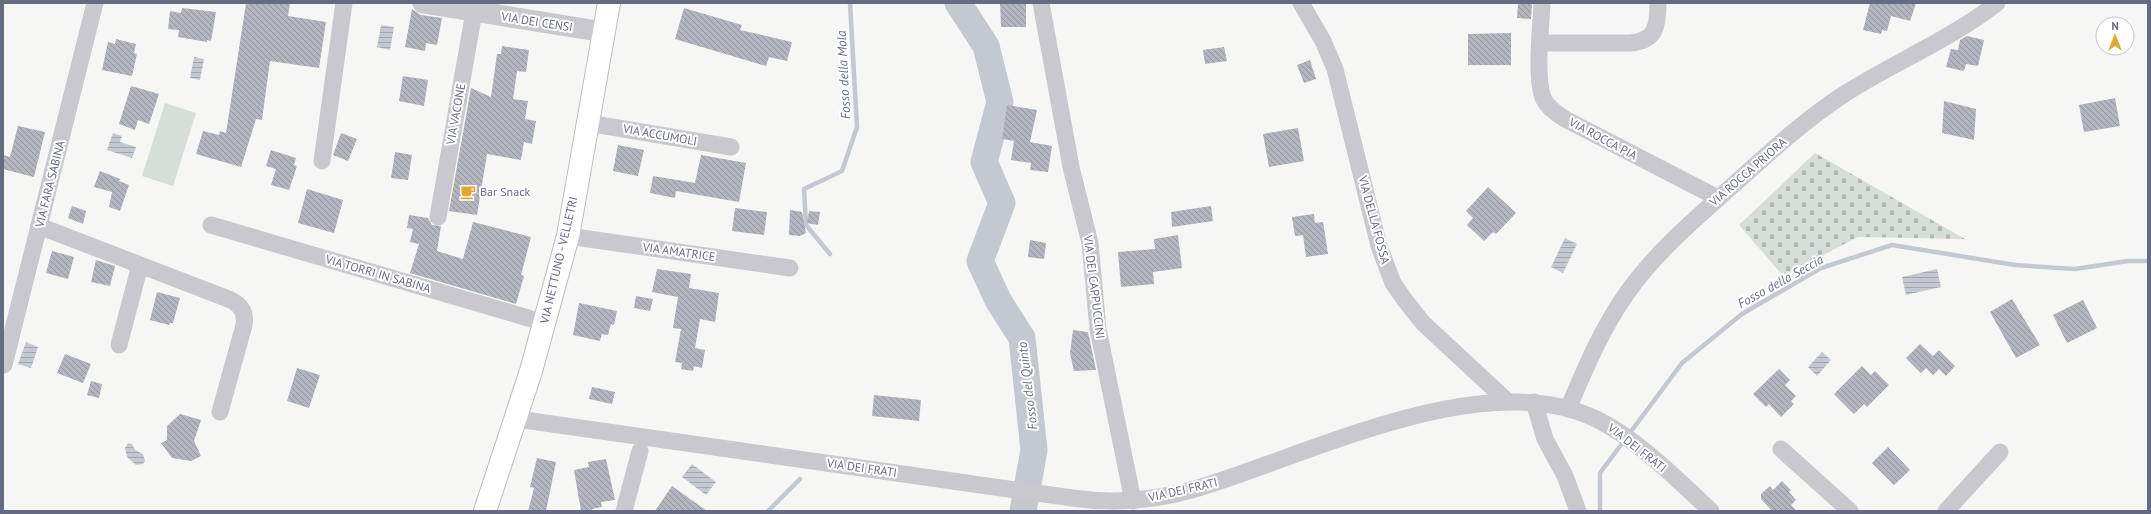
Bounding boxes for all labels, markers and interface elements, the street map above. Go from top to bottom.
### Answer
street label: VIA DEI CENSI [499,8,574,35]
north arrow [2095,16,2135,56]
text: N [2111,19,2119,33]
water label: Fosso della Mola [833,30,854,120]
street label: VIA VACONE [443,82,468,147]
street label: VIA ROCCA PIA [1566,114,1640,163]
street label: VIA ACCUMOLI [621,120,698,148]
street label: VIA ROCCA PRIORA [1705,134,1789,210]
street label: VIA FARA SABINA [31,139,68,230]
street label: VIA DELLA FOSSA [1355,173,1393,266]
cafe icon: Bar Snack [459,183,477,201]
place label: Bar Snack [480,184,531,199]
street label: VIA NETTUNO - VELLETRI [536,195,580,326]
street label: VIA DEI CAPPUCCINI [1081,233,1108,340]
street label: VIA AMATRICE [641,239,716,264]
street label: VIA TORRI IN SABINA [323,251,432,296]
water label: Fosso della Seccia [1734,251,1827,312]
water label: Fosso del Quinto [1014,340,1041,431]
street label: VIA DEI FRATI [1604,419,1670,475]
street label: VIA DEI FRATI [825,455,898,480]
street label: VIA DEI FRATI [1146,474,1219,505]

